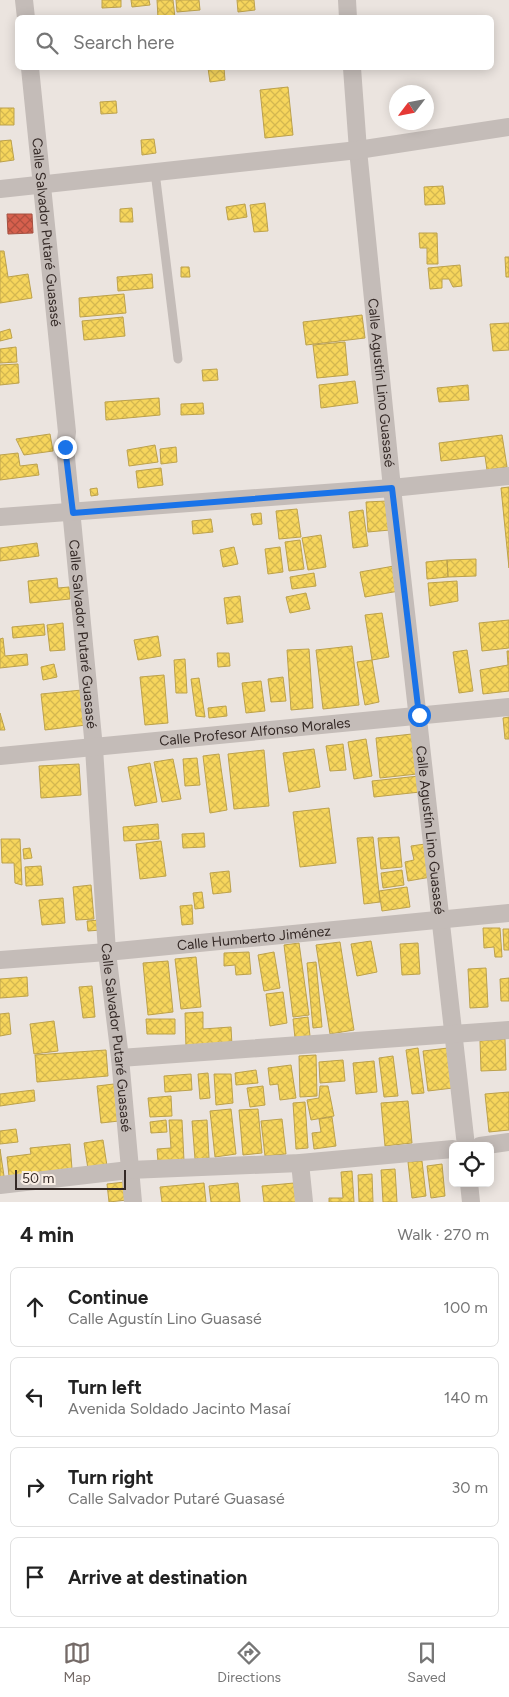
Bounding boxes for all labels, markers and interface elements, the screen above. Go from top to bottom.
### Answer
search box [15,15,494,70]
icon: search [33,29,61,57]
text: Search here [73,31,175,54]
north arrow [389,85,434,130]
street label: Calle Salvador Putaré Guasasé [29,137,65,328]
street label: Calle Agustín Lino Guasasé [364,297,398,468]
route end [54,436,77,459]
street label: Calle Salvador Putaré Guasasé [65,539,101,730]
route start [408,704,431,727]
street label: Calle Profesor Alfonso Morales [158,714,351,749]
street label: Calle Agustín Lino Guasasé [413,745,448,916]
street label: Calle Humberto Jiménez [176,922,332,954]
street label: Calle Salvador Putaré Guasasé [98,943,135,1133]
map controls [449,1142,494,1187]
button: locate [449,1142,494,1187]
scale bar [15,1167,126,1190]
text: 50 m [22,1170,54,1187]
text: 4 min [20,1222,74,1247]
text: Walk · 270 m [398,1225,489,1244]
text: Continue [68,1286,148,1309]
icon: ahead [21,1293,49,1321]
text: 100 m [443,1298,488,1317]
text: Calle Agustín Lino Guasasé [68,1309,262,1328]
text: Turn left [68,1376,142,1399]
icon: left [21,1383,49,1411]
text: 140 m [444,1388,488,1407]
text: Avenida Soldado Jacinto Masaí [68,1399,290,1418]
text: Turn right [68,1466,154,1489]
icon: right [21,1473,49,1501]
text: 30 m [451,1478,488,1497]
text: Calle Salvador Putaré Guasasé [68,1489,285,1508]
icon: arrive [21,1563,49,1591]
text: Arrive at destination [68,1566,247,1589]
tab: Map [63,1639,91,1686]
tab: Directions [217,1639,281,1686]
tab: Saved [407,1639,446,1686]

